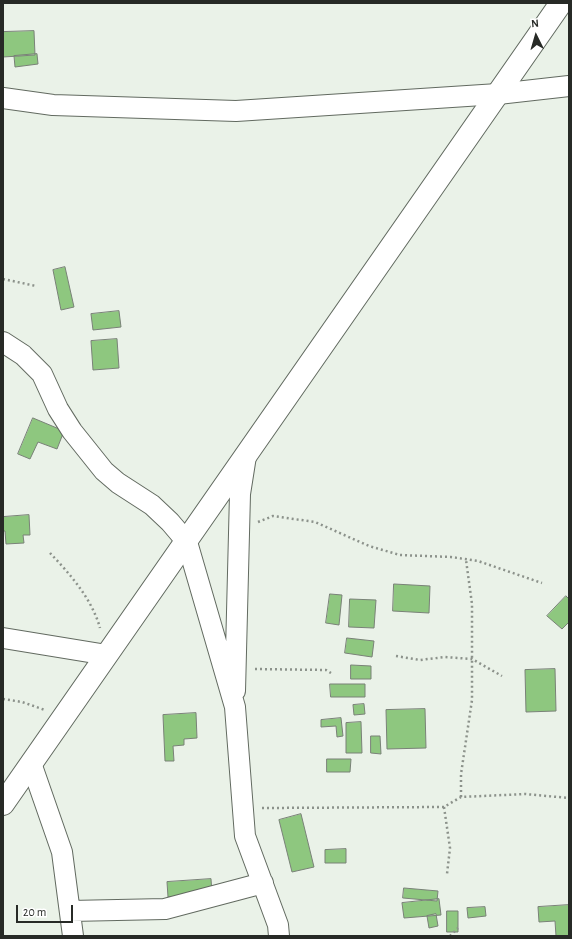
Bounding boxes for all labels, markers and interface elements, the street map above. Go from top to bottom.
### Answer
north arrow [516,16,556,56]
text: N [531,18,539,29]
scale bar [18,897,75,923]
text: 20 m [23,906,46,918]

